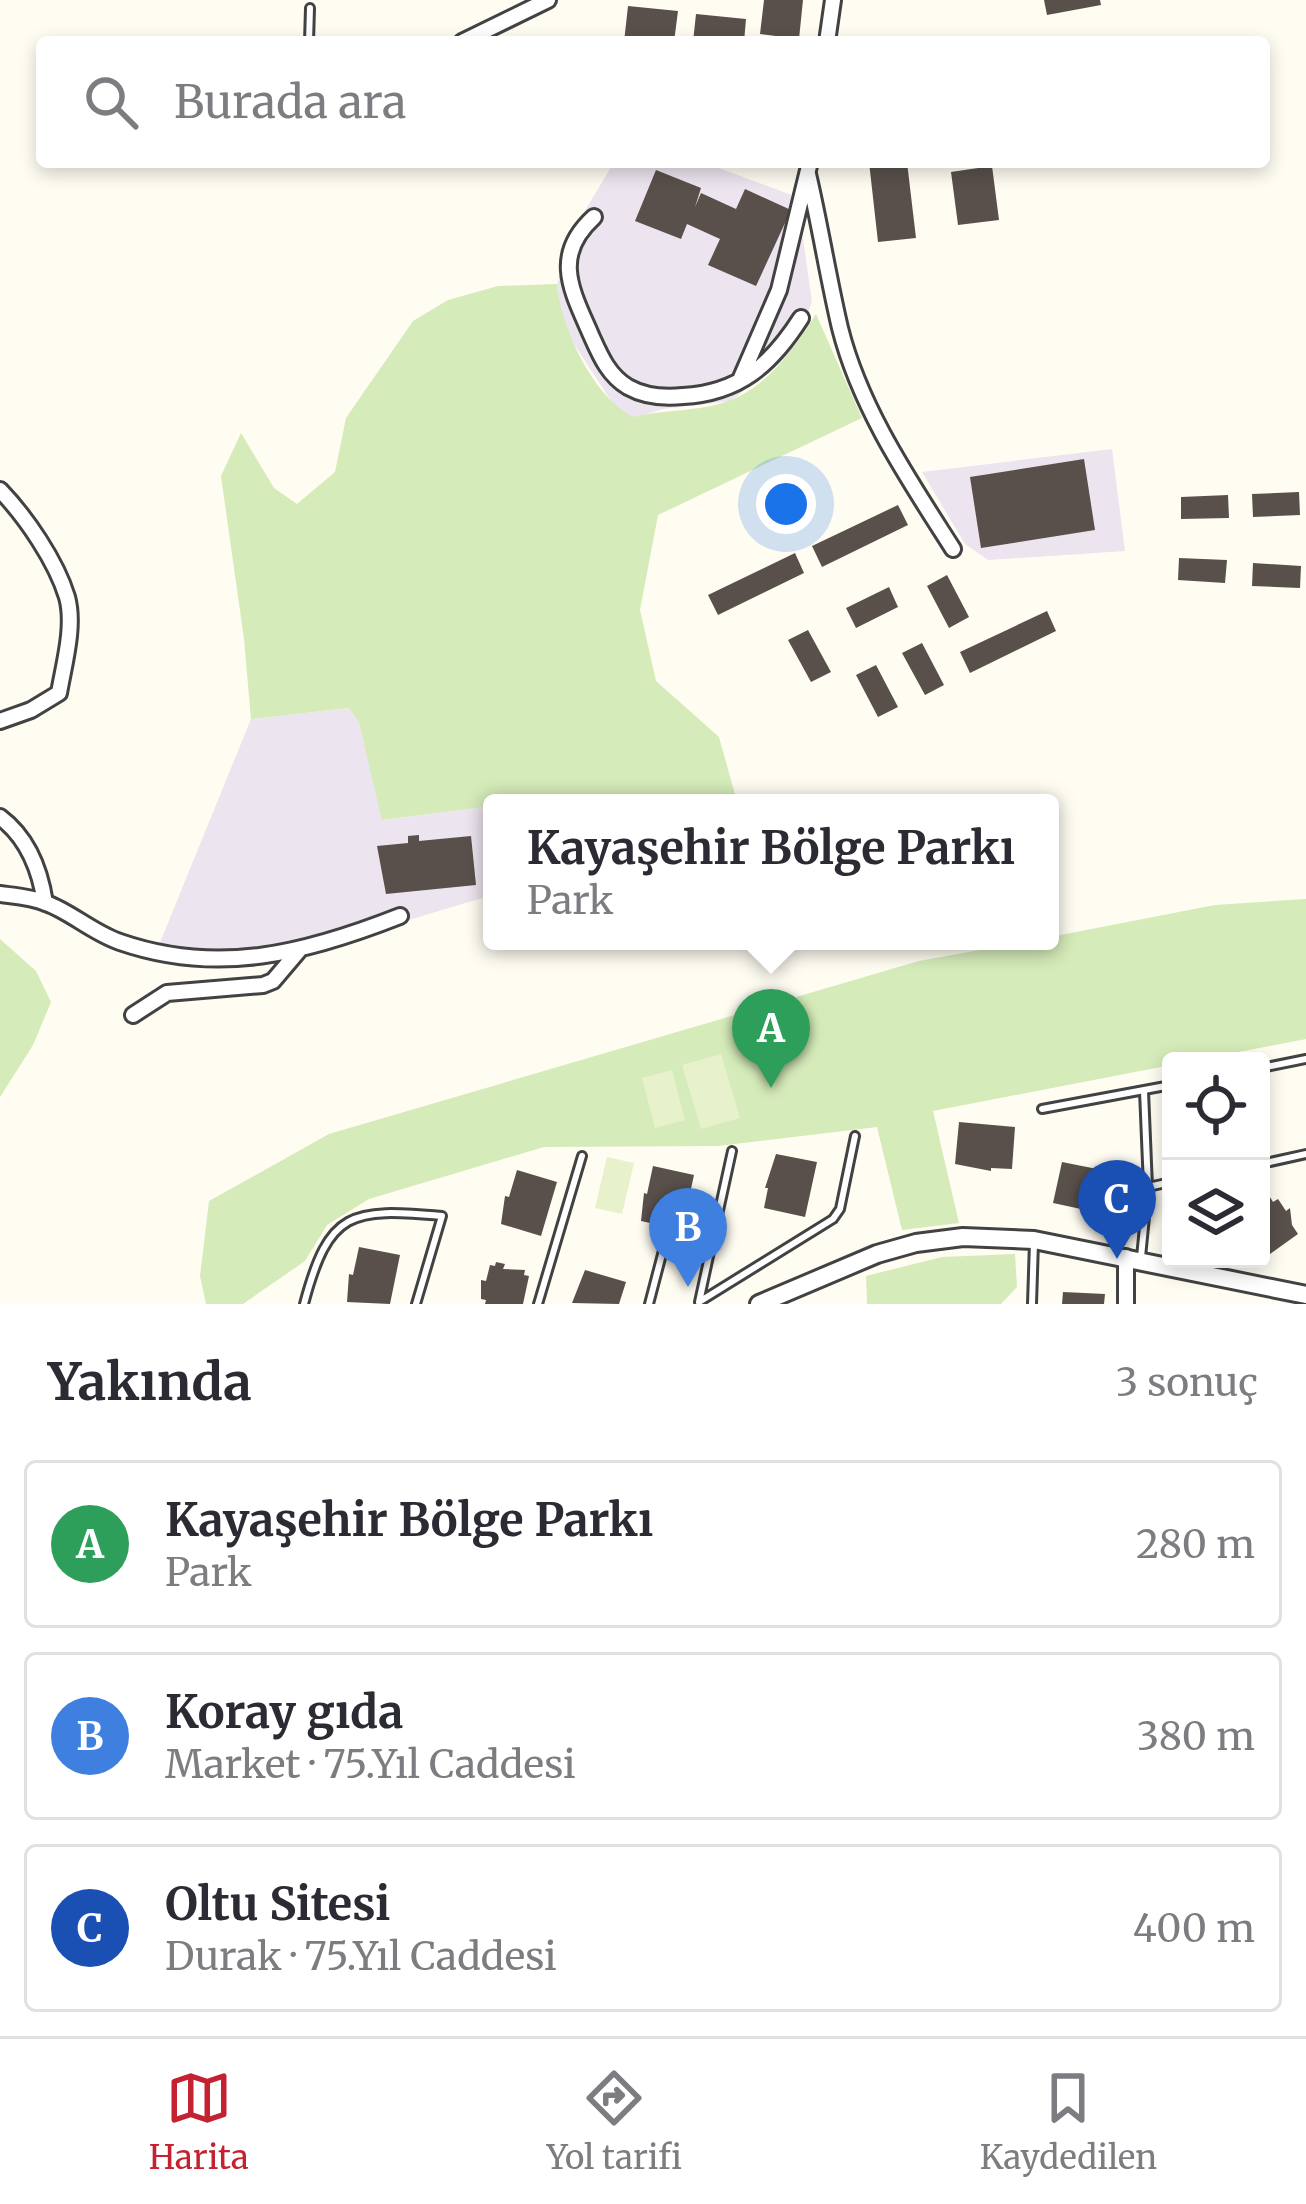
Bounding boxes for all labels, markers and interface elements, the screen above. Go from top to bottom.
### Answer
search box [36,36,1270,168]
icon: search [78,69,144,135]
text: Burada ara [174,74,406,130]
your location [756,474,816,534]
popup [483,794,1059,950]
text: Kayaşehir Bölge Parkı [527,820,1015,876]
text: Park [527,876,614,925]
pin: A [732,989,810,1088]
map controls [1162,1052,1270,1268]
button: locate [1162,1052,1270,1160]
pin: C [1078,1160,1156,1259]
button: layers [1162,1160,1270,1268]
pin: B [649,1188,727,1287]
text: Yakında [48,1350,252,1414]
text: 3 sonuç [1116,1358,1258,1407]
text: Kayaşehir Bölge Parkı [165,1492,653,1548]
text: A [76,1520,104,1569]
text: 280 m [1136,1520,1255,1569]
text: Park [165,1548,252,1597]
text: Koray gıda [165,1684,403,1740]
text: B [76,1712,104,1761]
text: 380 m [1137,1712,1255,1761]
text: Market · 75.Yıl Caddesi [165,1740,576,1789]
text: Oltu Sitesi [165,1876,390,1932]
text: C [77,1904,103,1953]
text: 400 m [1133,1904,1255,1953]
text: Durak · 75.Yıl Caddesi [165,1932,557,1981]
tab: Harita [149,2065,249,2178]
tab: Yol tarifi [546,2065,682,2178]
tab: Kaydedilen [980,2065,1157,2178]

